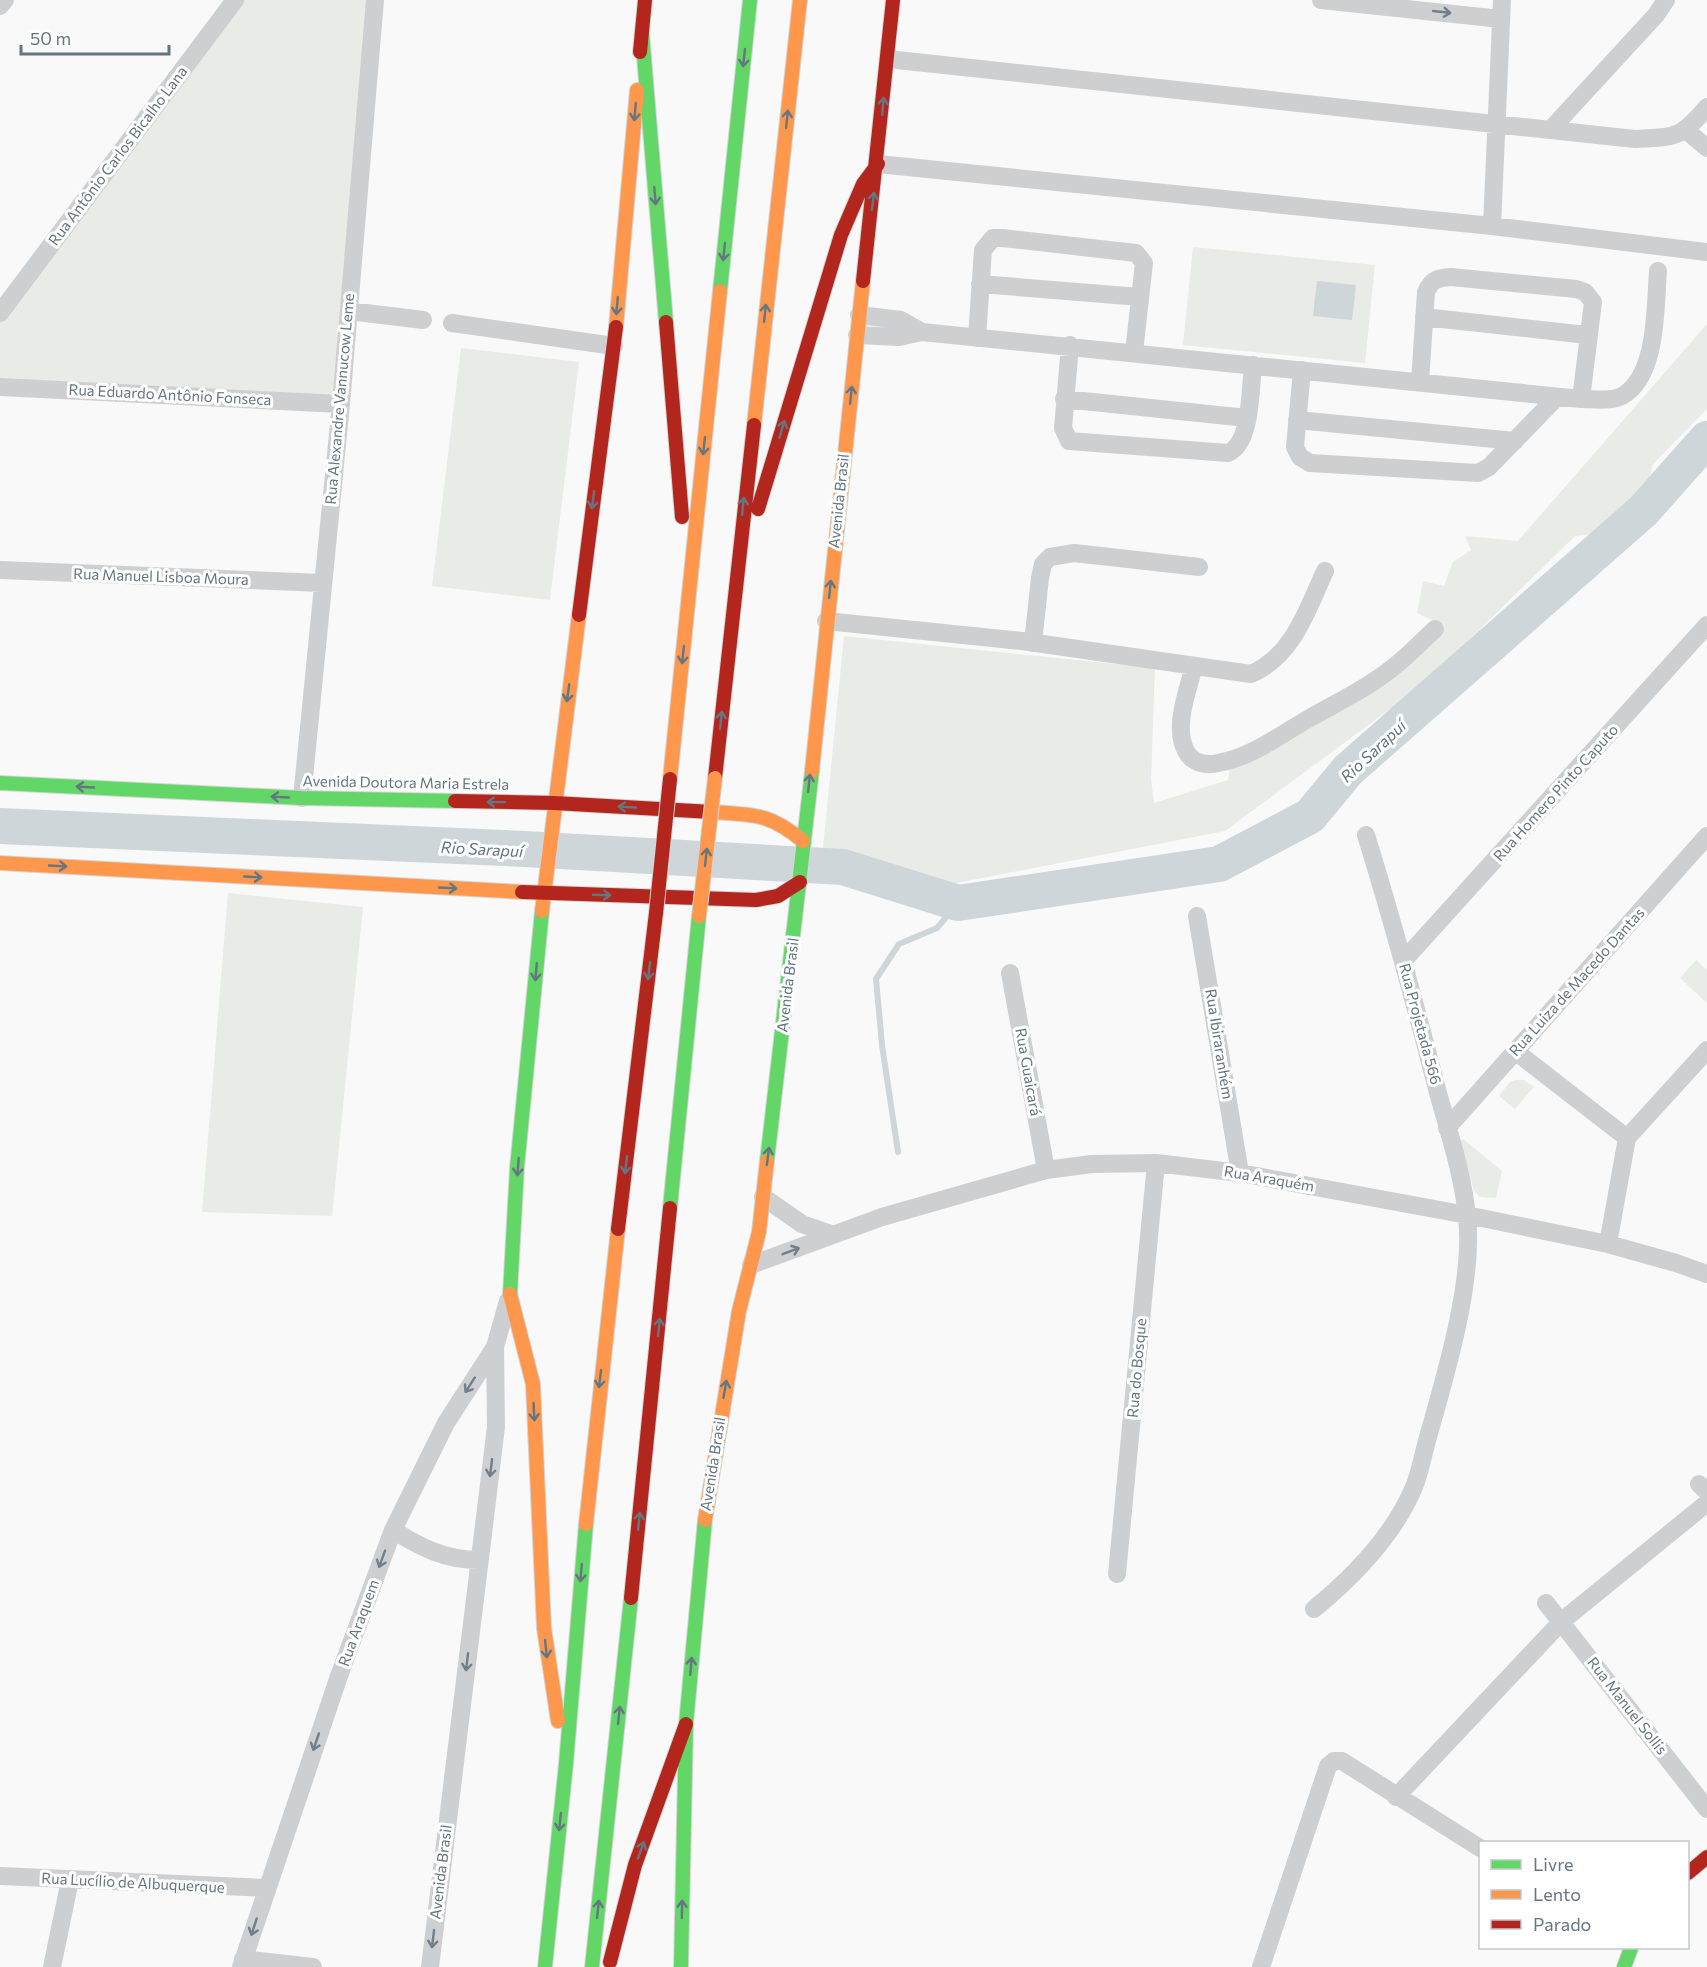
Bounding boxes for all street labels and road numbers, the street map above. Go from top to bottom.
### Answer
street label: Rua Antônio Carlos Bicalho Lana [44,62,190,249]
street label: Rua Alexandre Vannucow Leme [321,292,357,505]
street label: Rua Eduardo Antônio Fonseca [68,380,272,408]
street label: Avenida Brasil [824,453,852,549]
street label: Rua Manuel Lisboa Moura [73,564,249,588]
street label: Rua Homero Pinto Caputo [1489,720,1622,864]
street label: Avenida Doutora Maria Estrela [303,771,509,793]
street label: Rua Luiza de Macedo Dantas [1505,903,1648,1059]
street label: Avenida Brasil [772,937,802,1033]
street label: Rua Projetada 566 [1396,961,1446,1086]
street label: Rua Ibiraranhém [1202,987,1238,1100]
street label: Rua Guaicará [1012,1026,1046,1117]
street label: Rua Araquém [1223,1161,1316,1195]
street label: Rua do Bosque [1123,1317,1149,1418]
street label: Avenida Brasil [696,1416,728,1512]
street label: Rua Araquem [334,1577,382,1669]
street label: Rua Manuel Sollis [1584,1653,1672,1758]
street label: Avenida Brasil [425,1824,455,1920]
street label: Rua Lucílio de Albuquerque [41,1868,225,1896]

